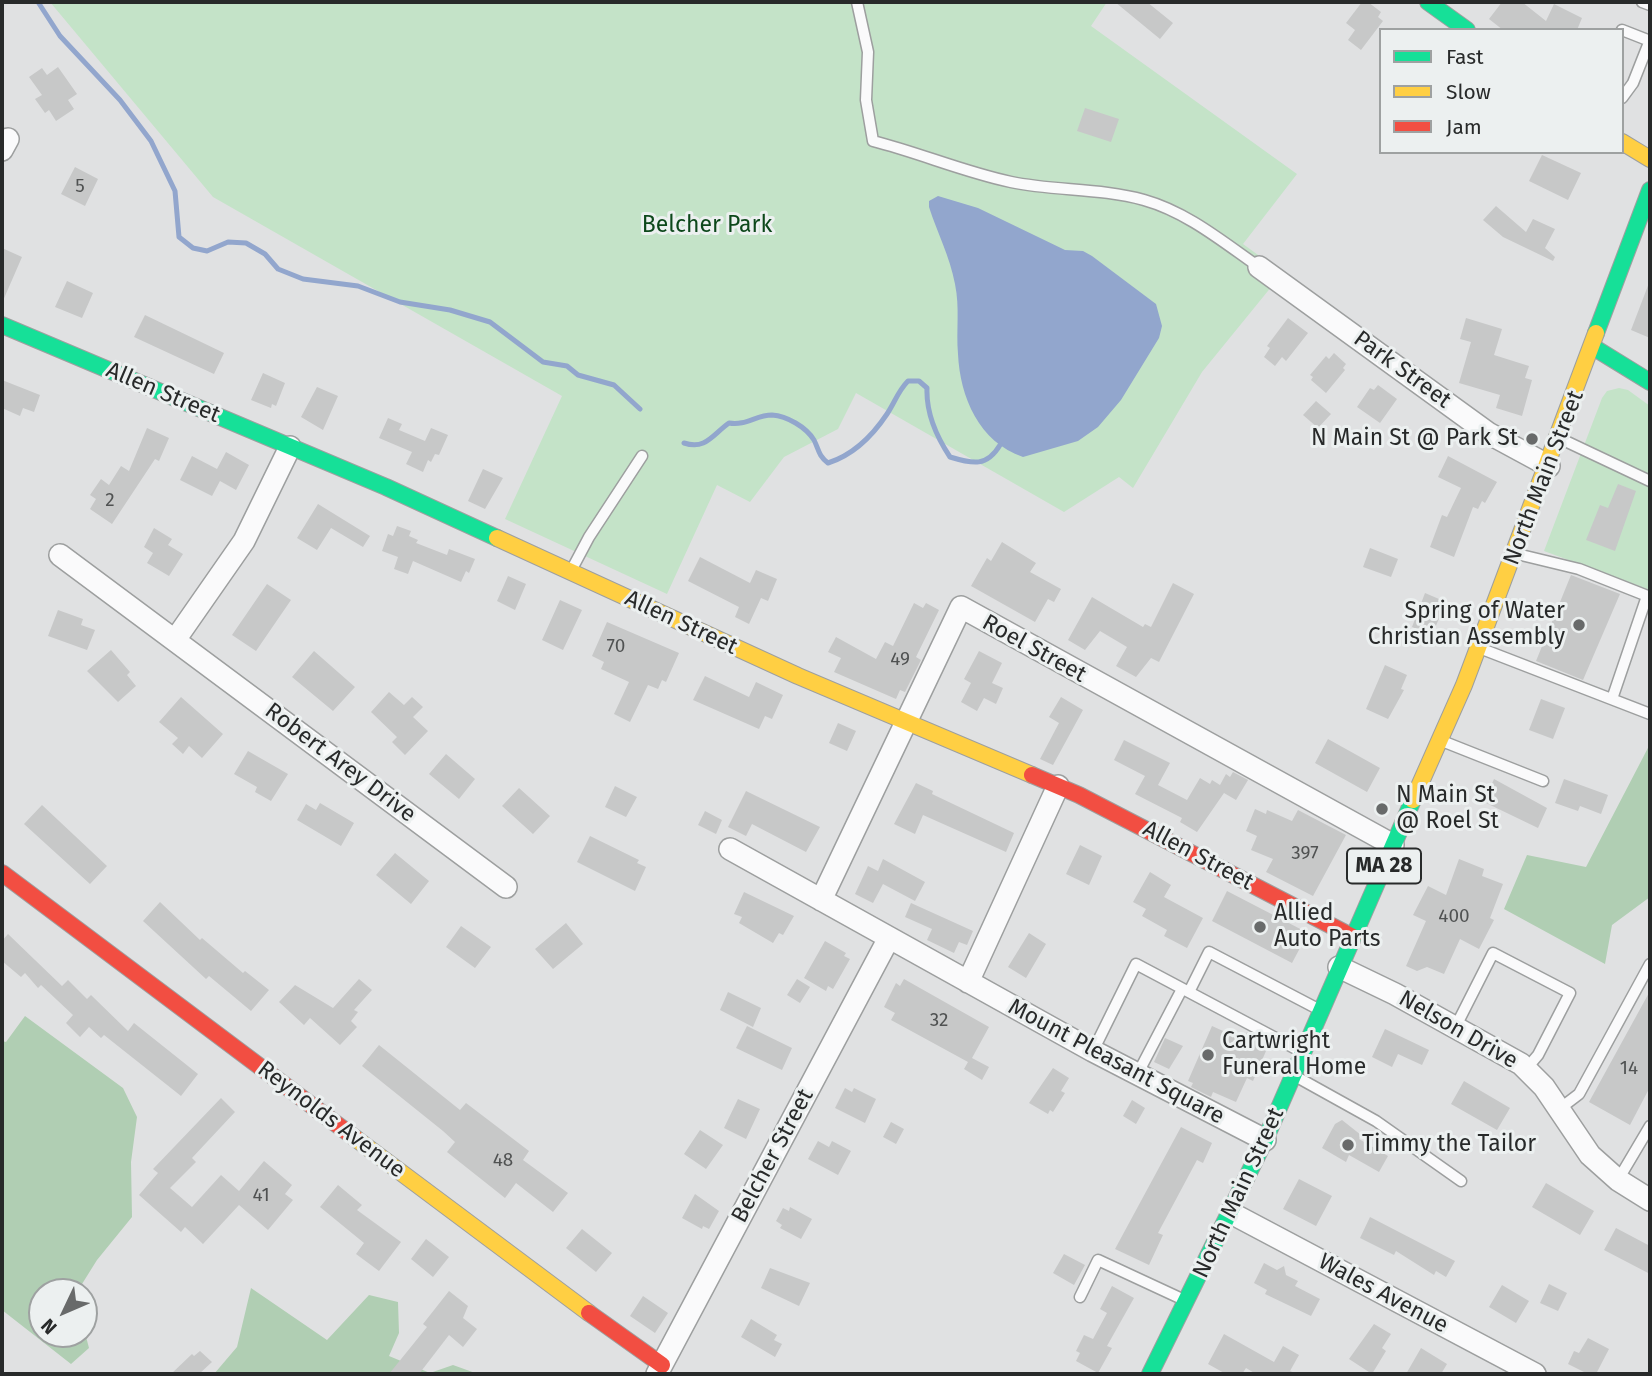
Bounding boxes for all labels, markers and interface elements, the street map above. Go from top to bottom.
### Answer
legend [1379,28,1624,154]
text: Fast [1446,44,1484,70]
text: Slow [1446,79,1491,105]
text: Jam [1446,114,1482,140]
house number: 5 [75,176,85,198]
park label: Belcher Park [642,212,772,240]
street label: Park Street [1348,325,1456,415]
street label: Allen Street [102,357,224,429]
street label: North Main Street [1498,387,1590,569]
place label: N Main St @ Park St [1311,425,1518,453]
marker: N Main St @ Park St [1524,431,1540,447]
house number: 2 [105,490,115,512]
street label: Allen Street [620,585,742,661]
place label: Spring of Water Christian Assembly [1368,598,1565,652]
street label: Roel Street [977,609,1091,689]
marker: Spring of Water Christian Assembly [1571,617,1587,633]
house number: 70 [607,636,625,658]
house number: 49 [890,649,910,671]
street label: Robert Arey Drive [259,697,421,829]
place label: N Main St @ Roel St [1396,782,1499,836]
marker: N Main St @ Roel St [1374,801,1390,817]
street label: Allen Street [1138,815,1258,897]
house number: 397 [1291,843,1319,865]
road number: MA 28 [1347,848,1421,884]
place label: Allied Auto Parts [1274,900,1381,954]
house number: 400 [1438,906,1470,928]
marker: Allied Auto Parts [1252,919,1268,935]
street label: Nelson Drive [1394,985,1522,1075]
street label: Mount Pleasant Square [1003,993,1229,1131]
house number: 32 [930,1010,948,1032]
place label: Cartwright Funeral Home [1222,1028,1366,1082]
marker: Cartwright Funeral Home [1200,1047,1216,1063]
street label: Reynolds Avenue [252,1055,410,1185]
house number: 14 [1620,1058,1638,1080]
street label: Belcher Street [726,1084,820,1228]
street label: North Main Street [1187,1103,1291,1283]
place label: Timmy the Tailor [1362,1131,1536,1159]
marker: Timmy the Tailor [1340,1137,1356,1153]
house number: 48 [493,1150,513,1172]
house number: 41 [252,1185,270,1207]
street label: Wales Avenue [1313,1248,1453,1340]
north arrow [28,1278,98,1348]
text: N [36,1314,62,1339]

